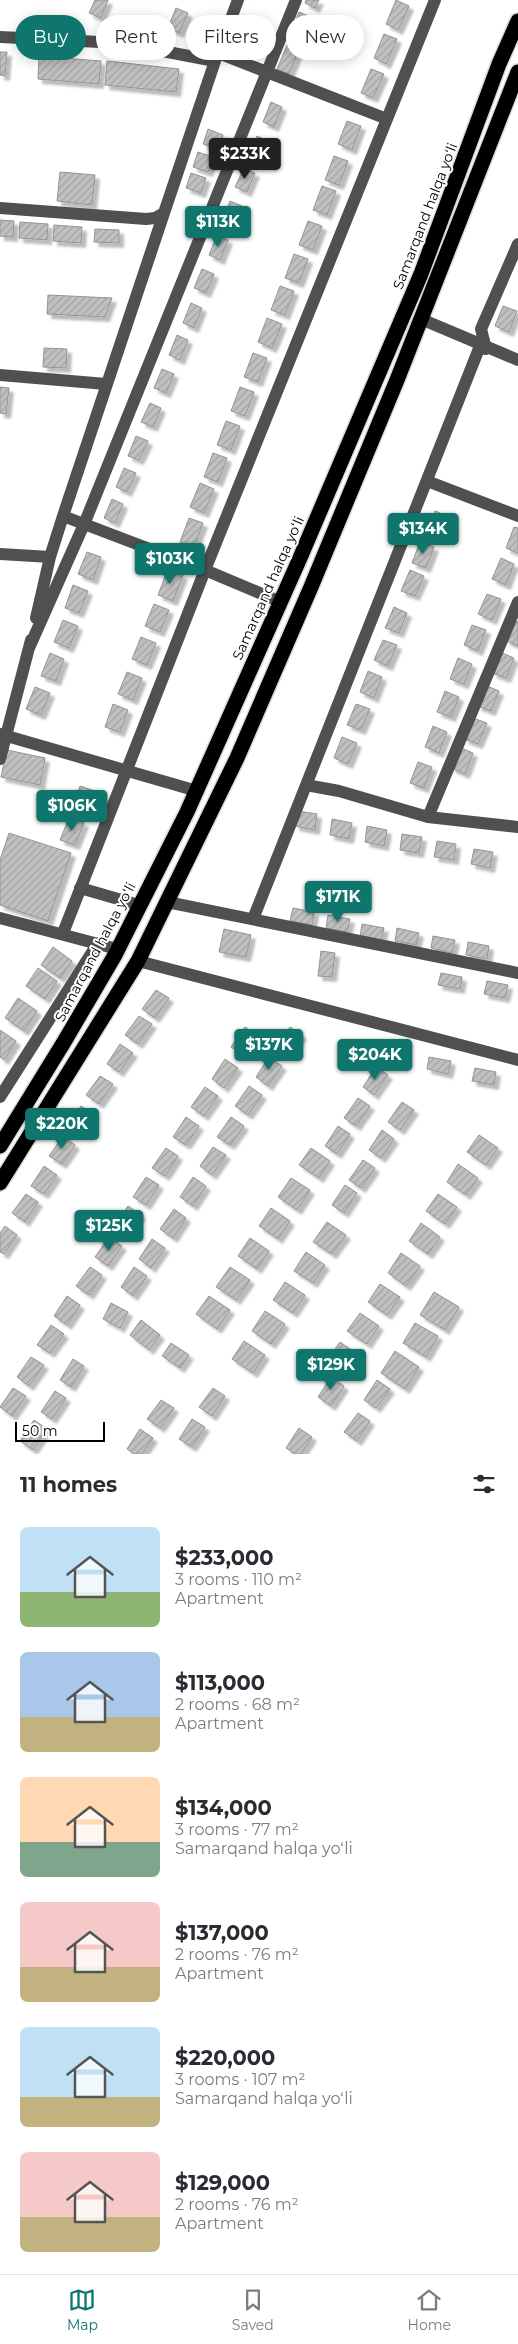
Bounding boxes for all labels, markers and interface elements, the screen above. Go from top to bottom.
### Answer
chip: Buy [15,15,86,60]
chip: Rent [96,15,176,60]
chip: Filters [186,15,276,60]
chip: New [286,15,364,60]
pin: $233K [210,138,280,180]
street label: Samarqand halqa yoʻli [389,140,461,292]
text: $233K [220,144,270,163]
pin: $113K [183,206,253,248]
text: $113K [196,212,240,231]
pin: $134K [388,512,458,555]
street label: Samarqand halqa yoʻli [228,513,308,663]
text: $134K [399,519,447,538]
pin: $103K [135,542,205,585]
text: $103K [146,549,194,568]
pin: $106K [37,790,107,832]
text: $106K [47,796,97,815]
street label: Samarqand halqa yoʻli [51,879,139,1025]
pin: $171K [303,880,373,923]
text: $171K [316,887,360,906]
pin: $137K [234,1028,304,1071]
text: $137K [245,1035,293,1054]
pin: $204K [340,1038,410,1081]
text: $204K [348,1045,402,1064]
pin: $220K [27,1108,97,1150]
text: $220K [36,1114,88,1133]
pin: $125K [74,1210,144,1252]
text: $125K [85,1216,133,1235]
pin: $129K [296,1348,366,1391]
text: $129K [307,1355,355,1374]
scale bar [15,1419,105,1442]
text: 50 m [22,1422,58,1440]
icon: filters [470,1470,498,1498]
text: 11 homes [20,1472,117,1497]
text: $233,000 [175,1545,274,1570]
icon: home [60,1547,120,1607]
text: 3 rooms · 110 m² [175,1570,302,1589]
text: Apartment [175,1589,264,1608]
text: $113,000 [175,1670,265,1695]
icon: home [60,1672,120,1732]
text: 2 rooms · 68 m² [175,1695,300,1714]
text: Apartment [175,1714,264,1733]
text: $134,000 [175,1795,272,1820]
icon: home [60,1797,120,1857]
text: 3 rooms · 77 m² [175,1820,299,1839]
text: Samarqand halqa yoʻli [175,1839,353,1858]
text: $137,000 [175,1920,269,1945]
icon: home [60,1922,120,1982]
text: 2 rooms · 76 m² [175,1945,299,1964]
text: Apartment [175,1964,264,1983]
text: $220,000 [175,2045,275,2070]
icon: home [60,2047,120,2107]
text: 3 rooms · 107 m² [175,2070,305,2089]
text: Samarqand halqa yoʻli [175,2089,353,2108]
text: $129,000 [175,2170,270,2195]
icon: home [60,2172,120,2232]
text: 2 rooms · 76 m² [175,2195,299,2214]
text: Apartment [175,2214,264,2233]
tab: Map [67,2286,98,2334]
tab: Saved [232,2286,274,2334]
tab: Home [408,2286,451,2334]

